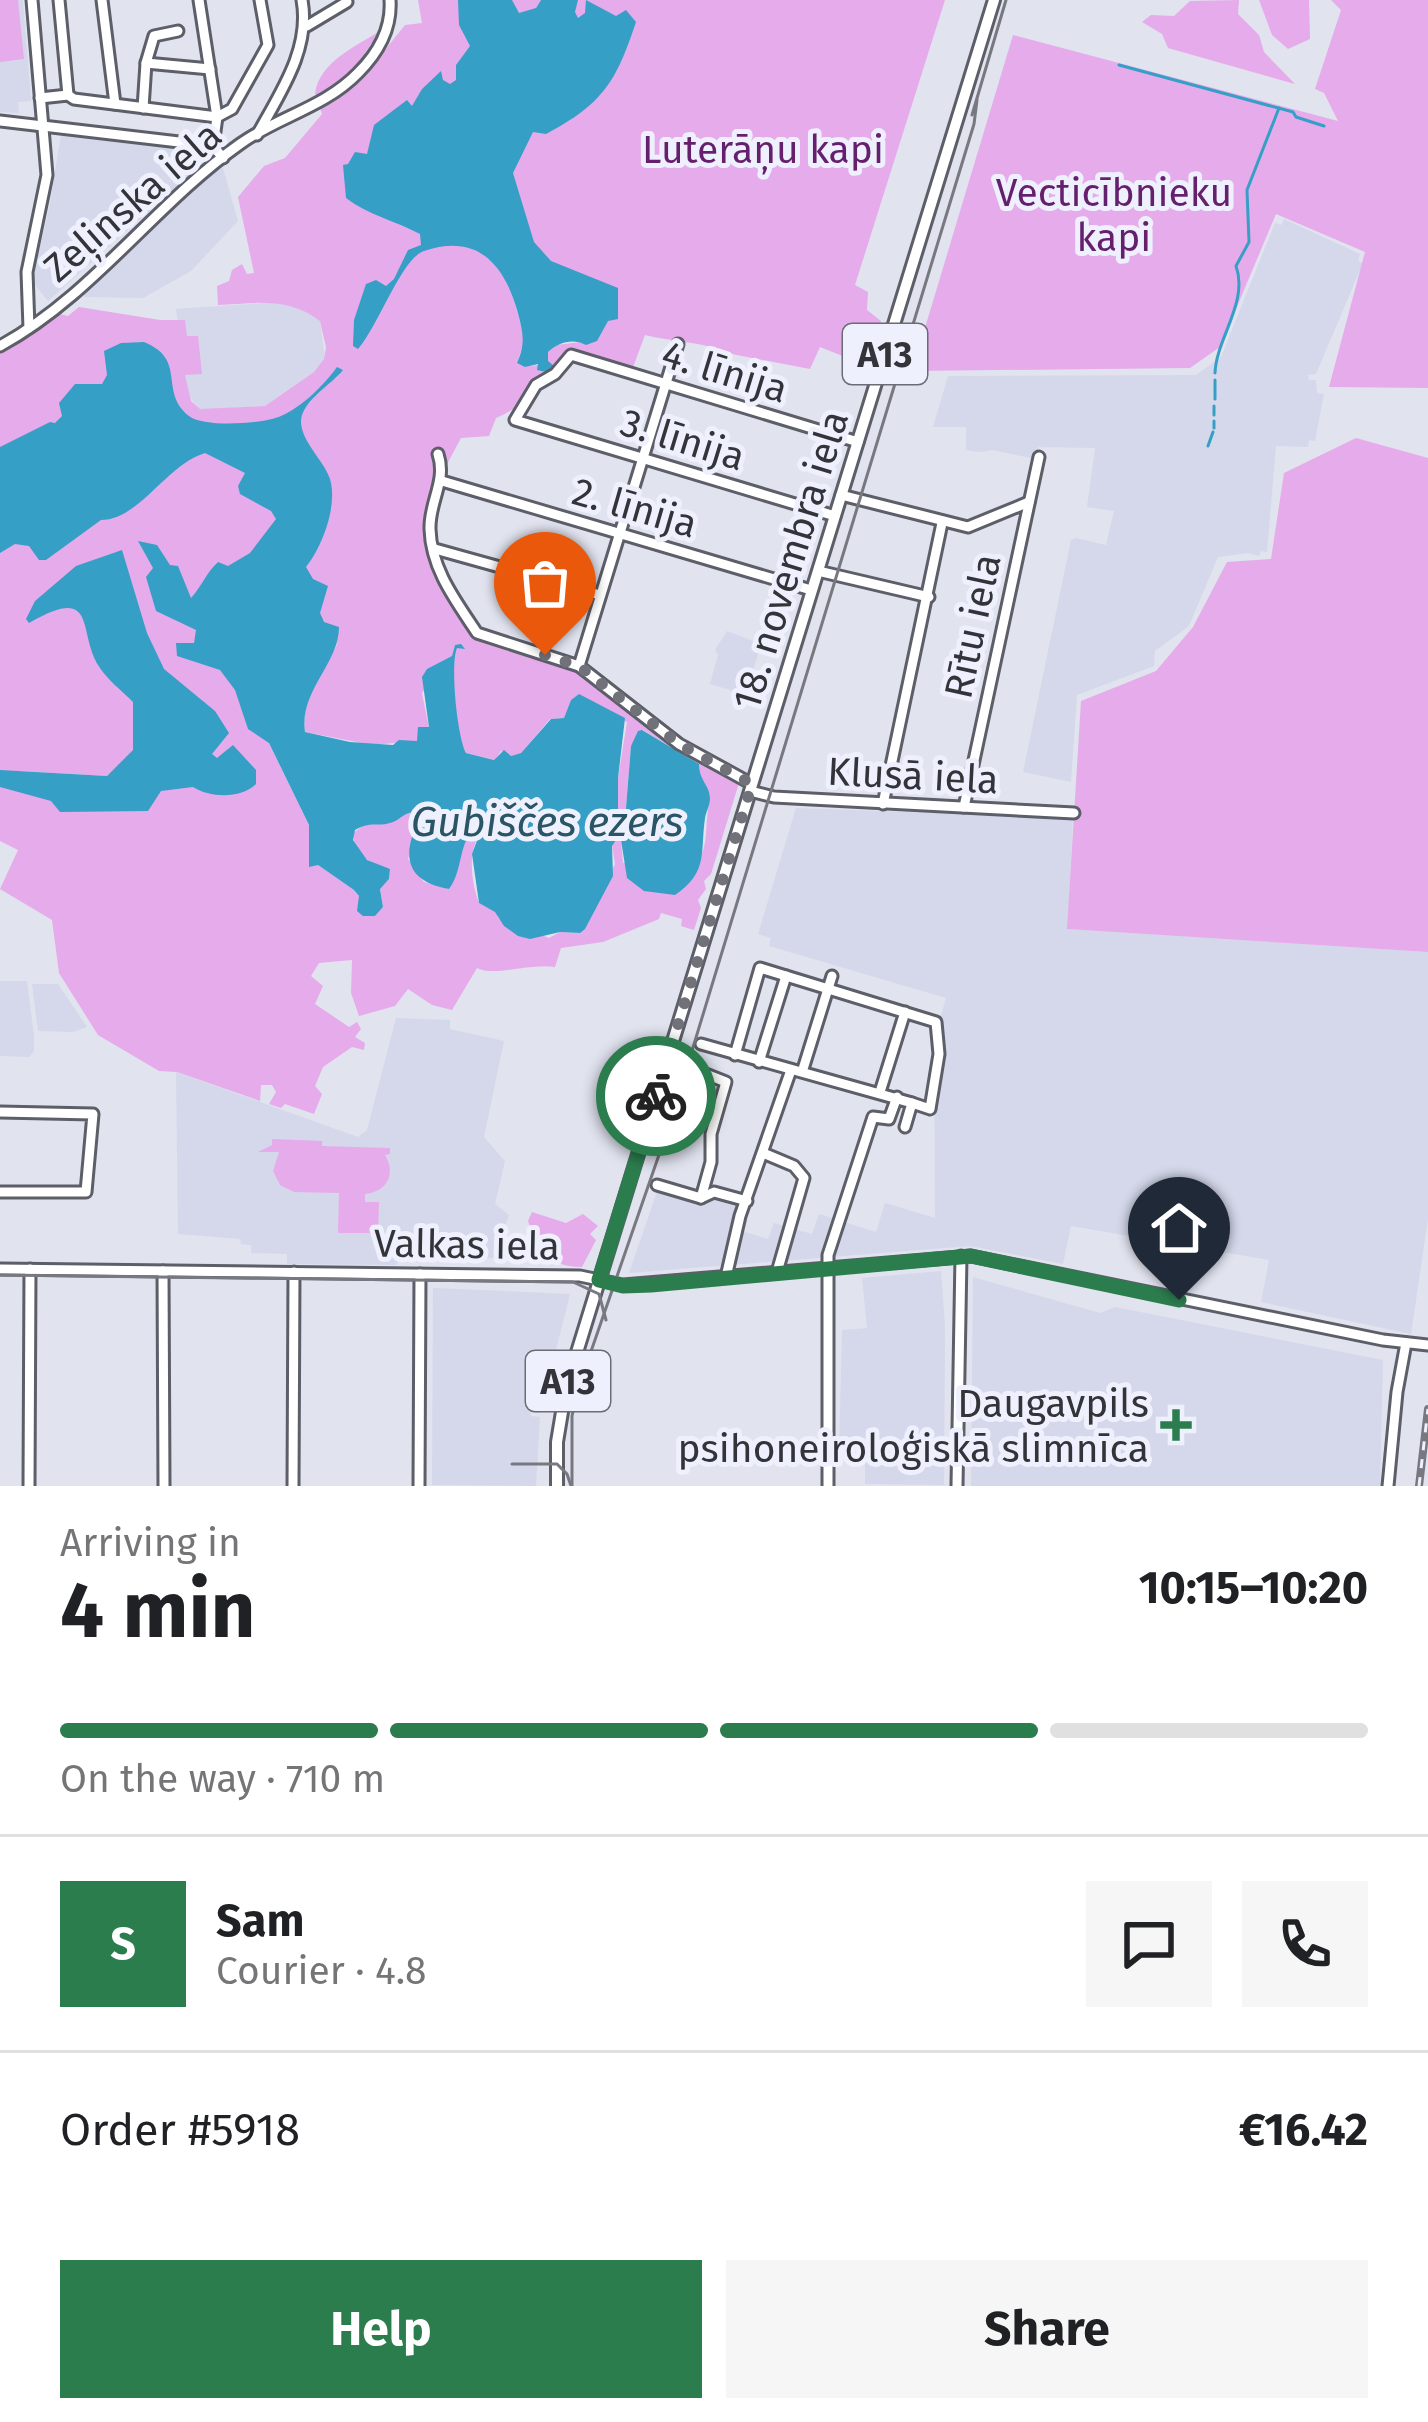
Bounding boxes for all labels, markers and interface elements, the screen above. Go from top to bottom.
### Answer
street label: Zeļinska iela [35,112,231,292]
park label: Luterāņu kapi [642,127,884,175]
park label: Vecticībnieku kapi [996,170,1232,261]
road number: A13 [843,324,927,384]
street label: 4. līnija [656,331,793,413]
street label: 3. līnija [615,399,750,481]
street label: 18. novembra iela [724,405,858,715]
street label: 2. līnija [567,468,702,548]
pin [494,532,596,655]
icon: bag [512,550,578,616]
street label: Rītu iela [935,550,1011,703]
street label: Klusā iela [826,749,1000,803]
water label: Gubiščes ezers [411,797,683,847]
courier [596,1036,716,1156]
icon: bike [623,1063,689,1129]
pin [1128,1177,1230,1300]
icon: home [1146,1195,1212,1261]
street label: Valkas iela [374,1220,560,1270]
road number: A13 [526,1351,610,1411]
place label: Daugavpils psihoneiroloģiskā slimnīca [677,1381,1149,1472]
marker: Daugavpils psihoneiroloģiskā slimnīca [1160,1409,1192,1441]
text: Arriving in [60,1520,241,1566]
text: 10:15–10:20 [1139,1561,1368,1615]
text: 4 min [60,1564,255,1658]
text: On the way · 710 m [60,1756,385,1802]
button: chat [1086,1881,1212,2007]
button: phone [1242,1881,1368,2007]
text: Sam [216,1894,304,1948]
text: S [110,1917,136,1971]
text: Courier · 4.8 [216,1948,427,1994]
text: Order #5918 [60,2103,300,2157]
text: €16.42 [1239,2103,1368,2157]
button: Help [60,2260,702,2398]
button: Share [726,2260,1368,2398]

